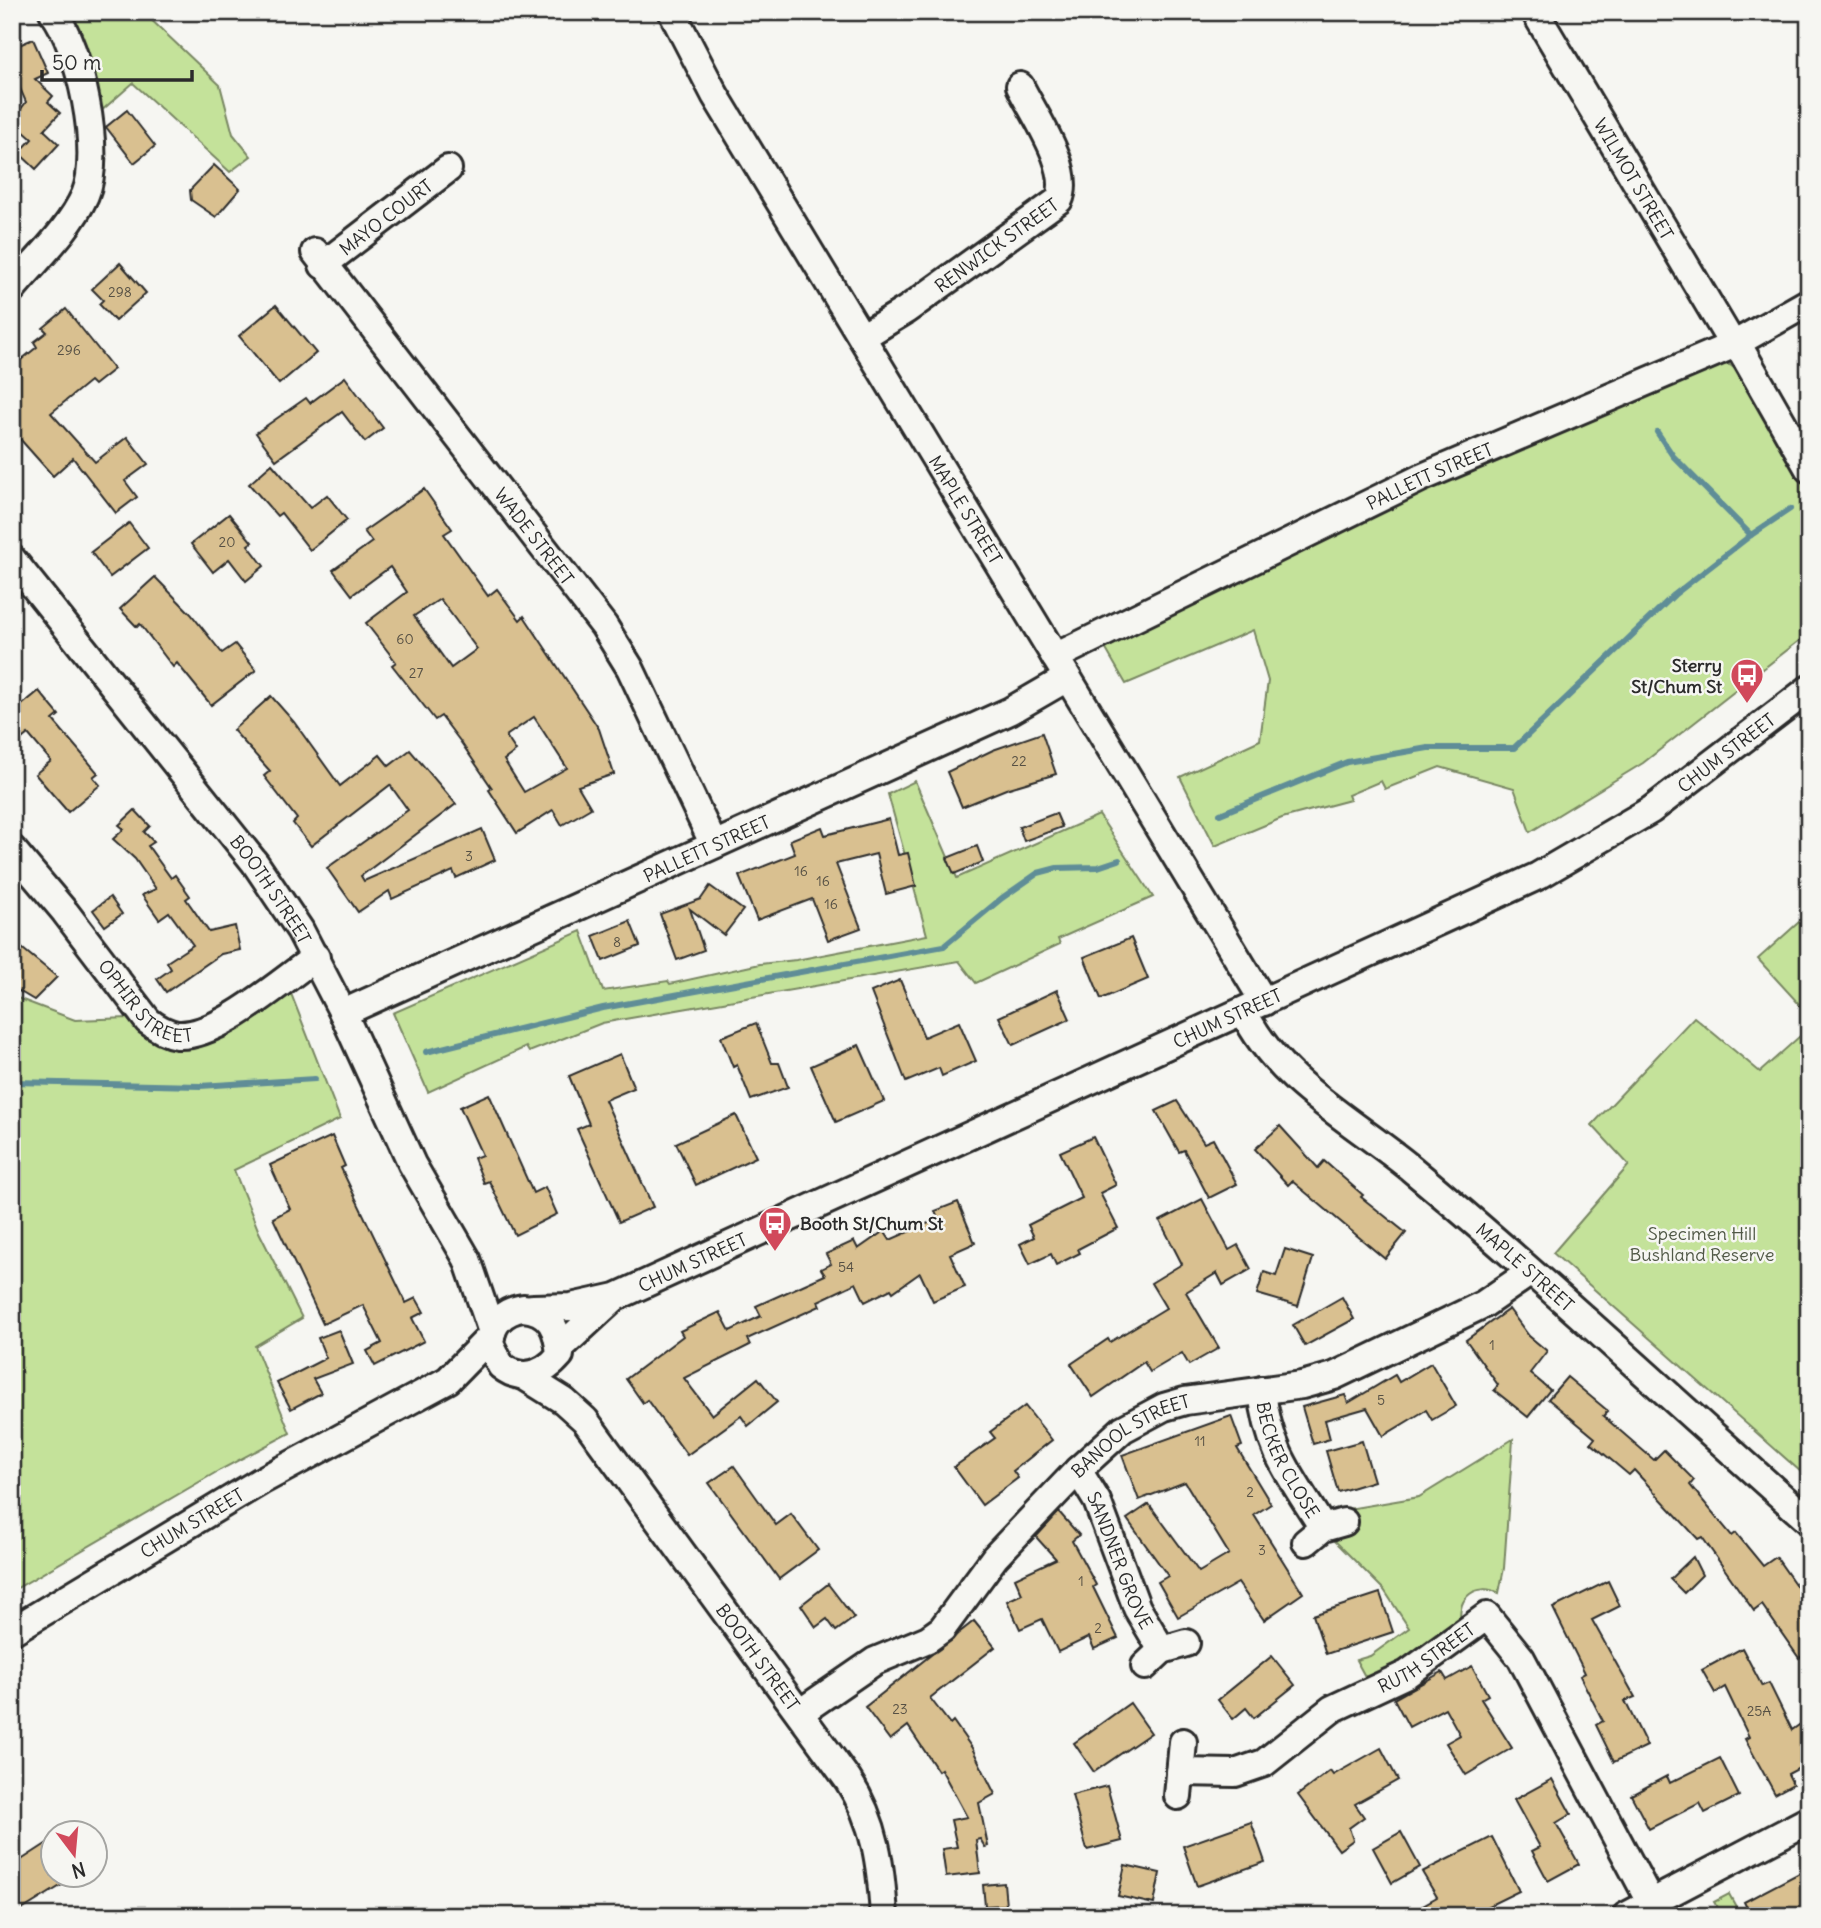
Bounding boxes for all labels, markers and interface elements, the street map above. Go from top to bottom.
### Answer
scale bar [42,38,192,82]
text: 50 m [52,49,101,76]
street label: WILMOT STREET [1589,114,1679,244]
street label: MAYO COURT [334,174,437,260]
street label: RENWICK STREET [930,193,1063,297]
house number: 298 [108,283,132,301]
house number: 296 [57,341,81,359]
street label: PALLETT STREET [1362,437,1496,515]
street label: MAPLE STREET [924,451,1008,568]
street label: WADE STREET [490,483,579,589]
house number: 20 [219,533,235,551]
house number: 60 [396,630,414,648]
place label: Sterry St/Chum St [1631,654,1723,698]
bus stop icon: Sterry St/Chum St [1728,656,1766,705]
house number: 27 [409,664,423,682]
street label: CHUM STREET [1672,708,1780,797]
house number: 22 [1011,752,1027,770]
street label: PALLETT STREET [640,810,773,887]
street label: BOOTH STREET [226,830,317,947]
house number: 3 [465,847,473,865]
house number: 16 [794,862,808,880]
house number: 16 [816,872,830,890]
house number: 16 [824,895,838,913]
house number: 8 [613,933,621,951]
street label: OPHIR STREET [94,955,194,1047]
street label: CHUM STREET [1169,983,1285,1053]
bus stop icon: Booth St/Chum St [756,1204,794,1253]
place label: Booth St/Chum St [800,1212,944,1235]
street label: MAPLE STREET [1472,1218,1579,1316]
park label: Specimen Hill Bushland Reserve [1630,1222,1774,1266]
street label: CHUM STREET [634,1227,750,1297]
house number: 54 [838,1258,854,1276]
house number: 1 [1489,1336,1495,1354]
street label: BANOOL STREET [1066,1389,1192,1482]
house number: 5 [1377,1391,1385,1409]
street label: BECKER CLOSE [1252,1400,1325,1522]
house number: 11 [1194,1432,1206,1450]
street label: CHUM STREET [136,1483,248,1563]
house number: 2 [1246,1483,1254,1501]
street label: SANDNER GROVE [1082,1487,1158,1633]
house number: 3 [1258,1541,1266,1559]
house number: 1 [1078,1572,1084,1590]
street label: BOOTH STREET [711,1599,805,1715]
street label: RUTH STREET [1374,1617,1479,1698]
house number: 2 [1094,1619,1102,1637]
house number: 23 [892,1700,908,1718]
house number: 25A [1747,1702,1771,1720]
north arrow [38,1820,108,1890]
text: N [69,1857,88,1884]

